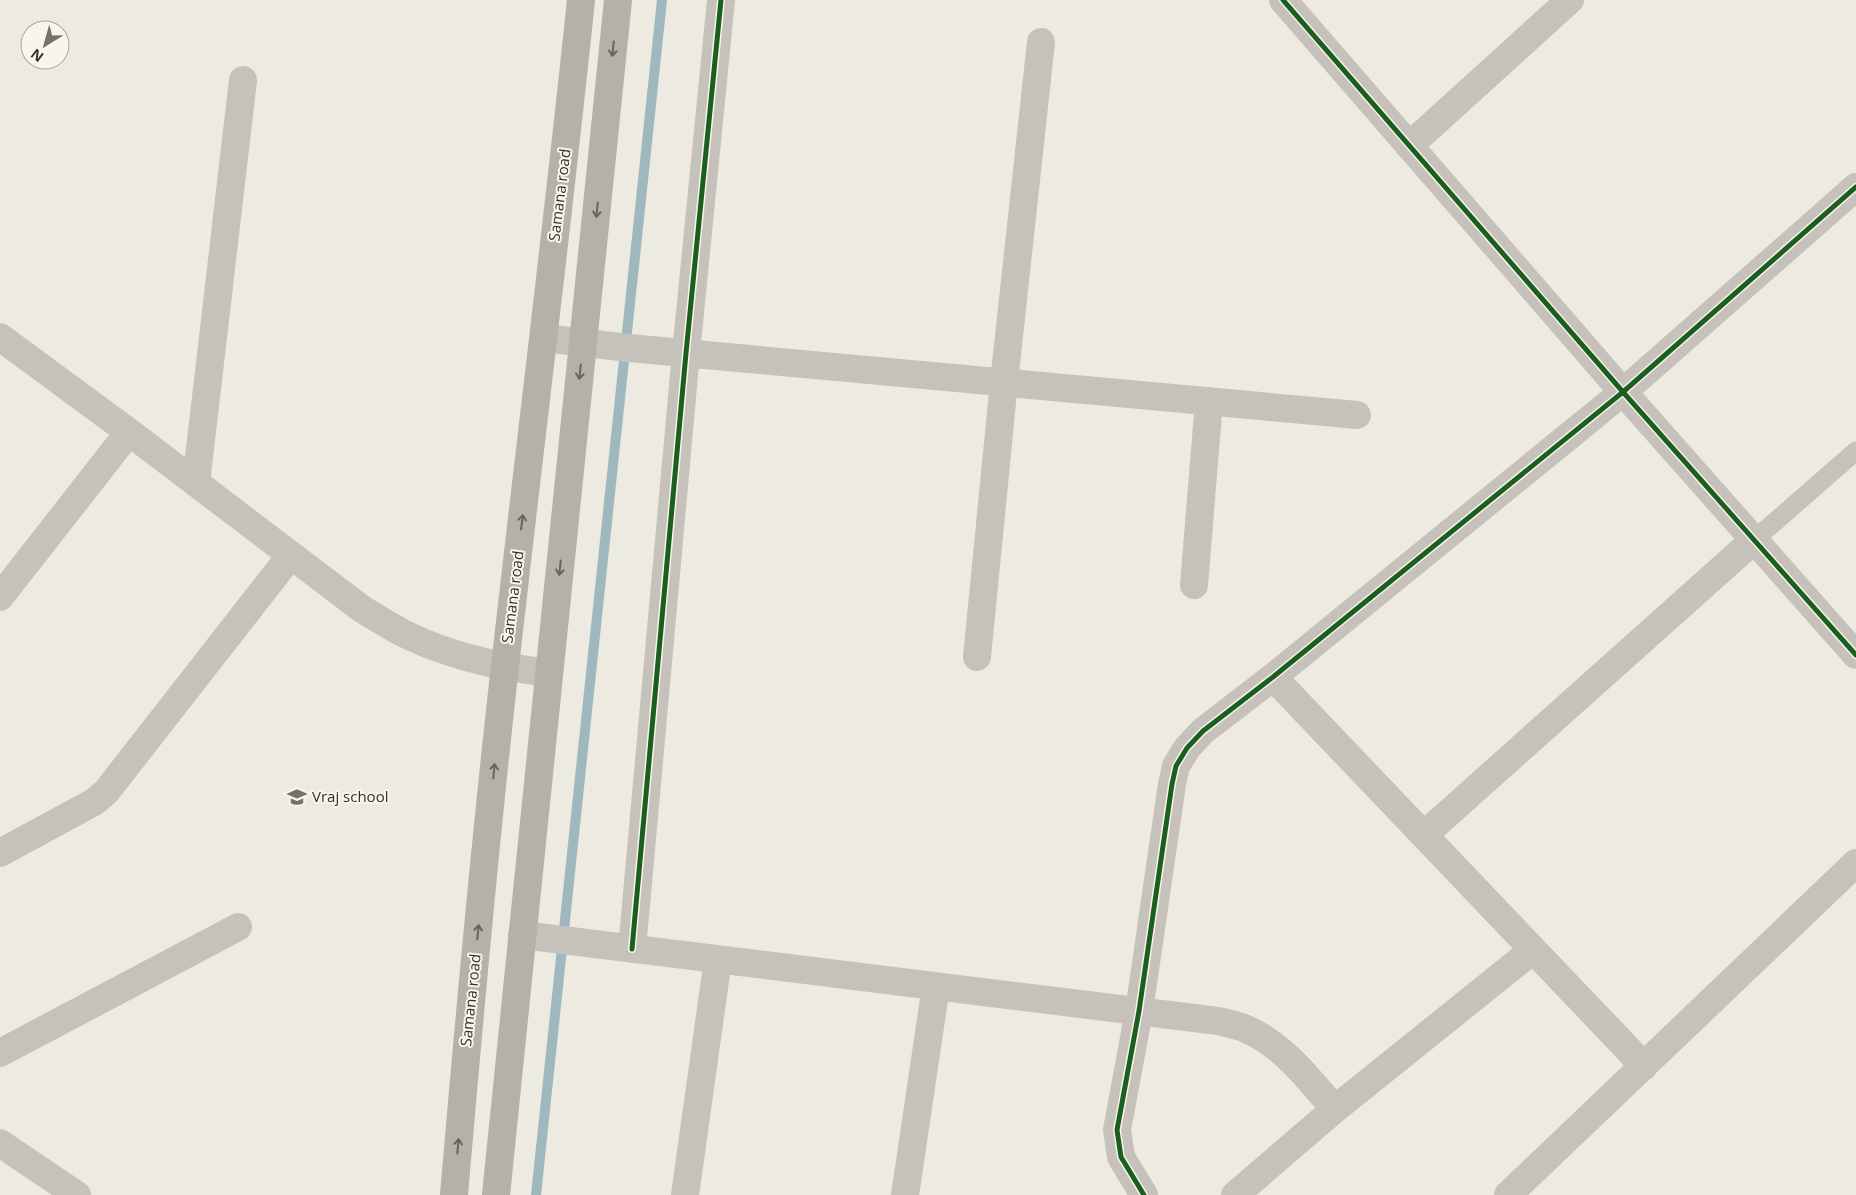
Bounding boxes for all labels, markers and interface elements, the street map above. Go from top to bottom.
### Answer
north arrow [20,20,70,70]
one-way arrow [608,40,618,56]
text: N [27,45,47,67]
street label: Samana road [543,148,575,242]
one-way arrow [592,202,602,218]
one-way arrow [576,364,585,380]
one-way arrow [517,515,527,531]
street label: Samana road [496,550,528,644]
one-way arrow [555,560,565,576]
one-way arrow [489,763,499,779]
school or university icon: Vraj school [286,786,308,808]
place label: Vraj school [312,786,388,806]
one-way arrow [473,925,483,941]
street label: Samana road [455,953,485,1047]
one-way arrow [453,1139,463,1155]

